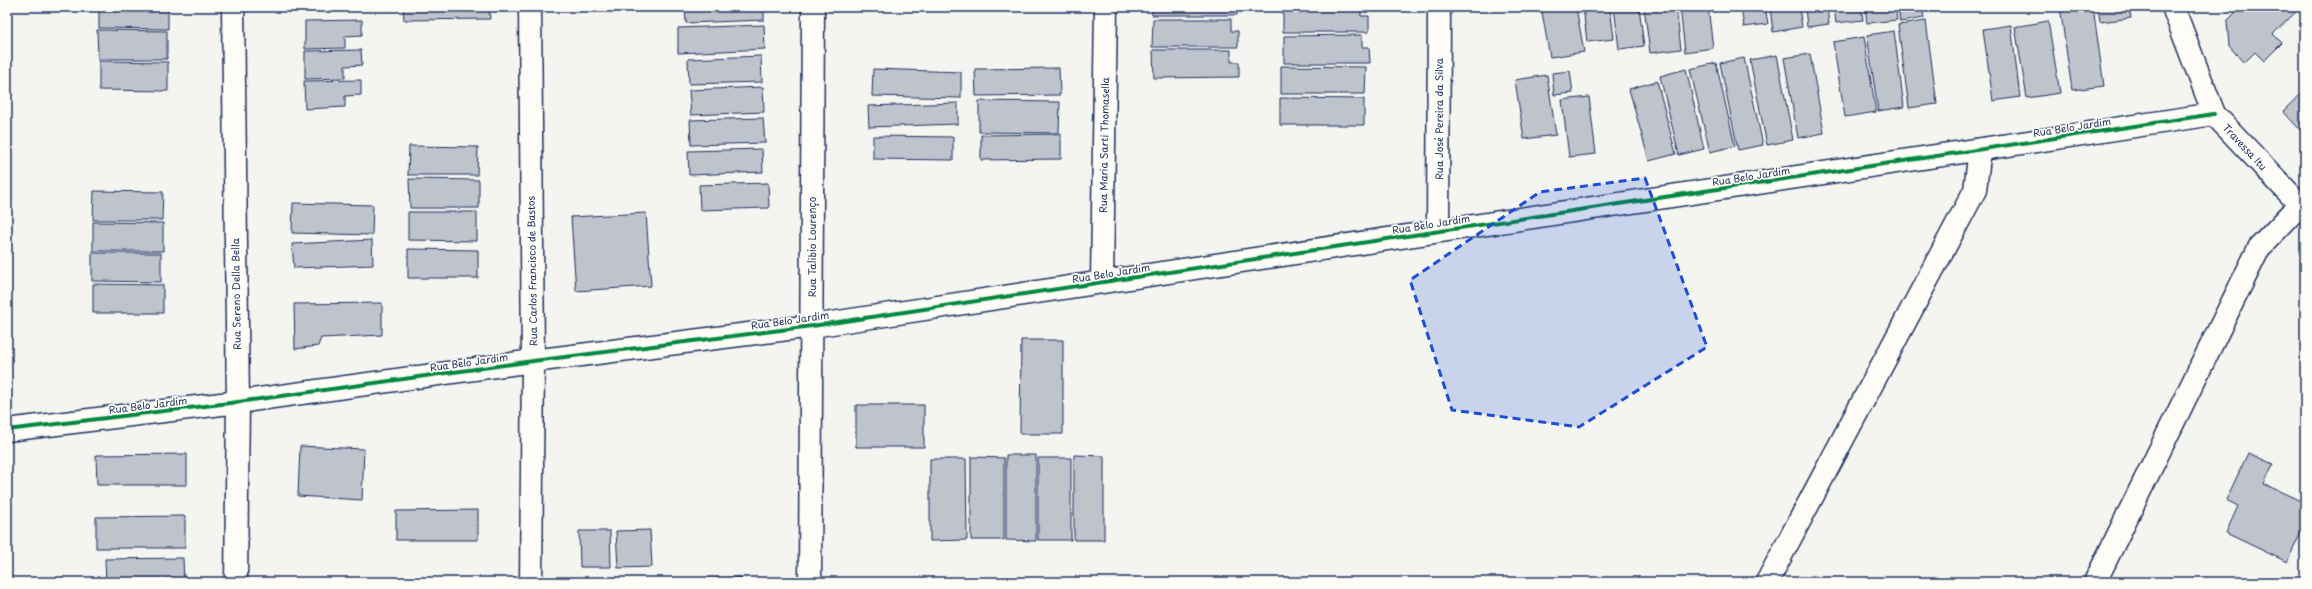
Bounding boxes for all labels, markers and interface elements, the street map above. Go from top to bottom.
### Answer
street label: Rua José Pereira da Silva [1431,57,1446,180]
street label: Rua Maria Sarti Thomasella [1095,76,1112,213]
street label: Rua Belo Jardim [2032,113,2112,140]
street label: Travessa Itu [2220,120,2271,173]
street label: Rua Belo Jardim [1711,162,1791,189]
street label: Rua Carlos Francisco de Bastos [523,195,540,346]
street label: Rua Talibio Lourenço [804,196,819,297]
street label: Rua Belo Jardim [1391,210,1471,237]
street label: Rua Sereno Della Bella [227,237,244,350]
street label: Rua Belo Jardim [1071,259,1151,286]
street label: Rua Belo Jardim [750,307,830,332]
street label: Rua Belo Jardim [429,349,509,374]
street label: Rua Belo Jardim [108,392,188,417]

